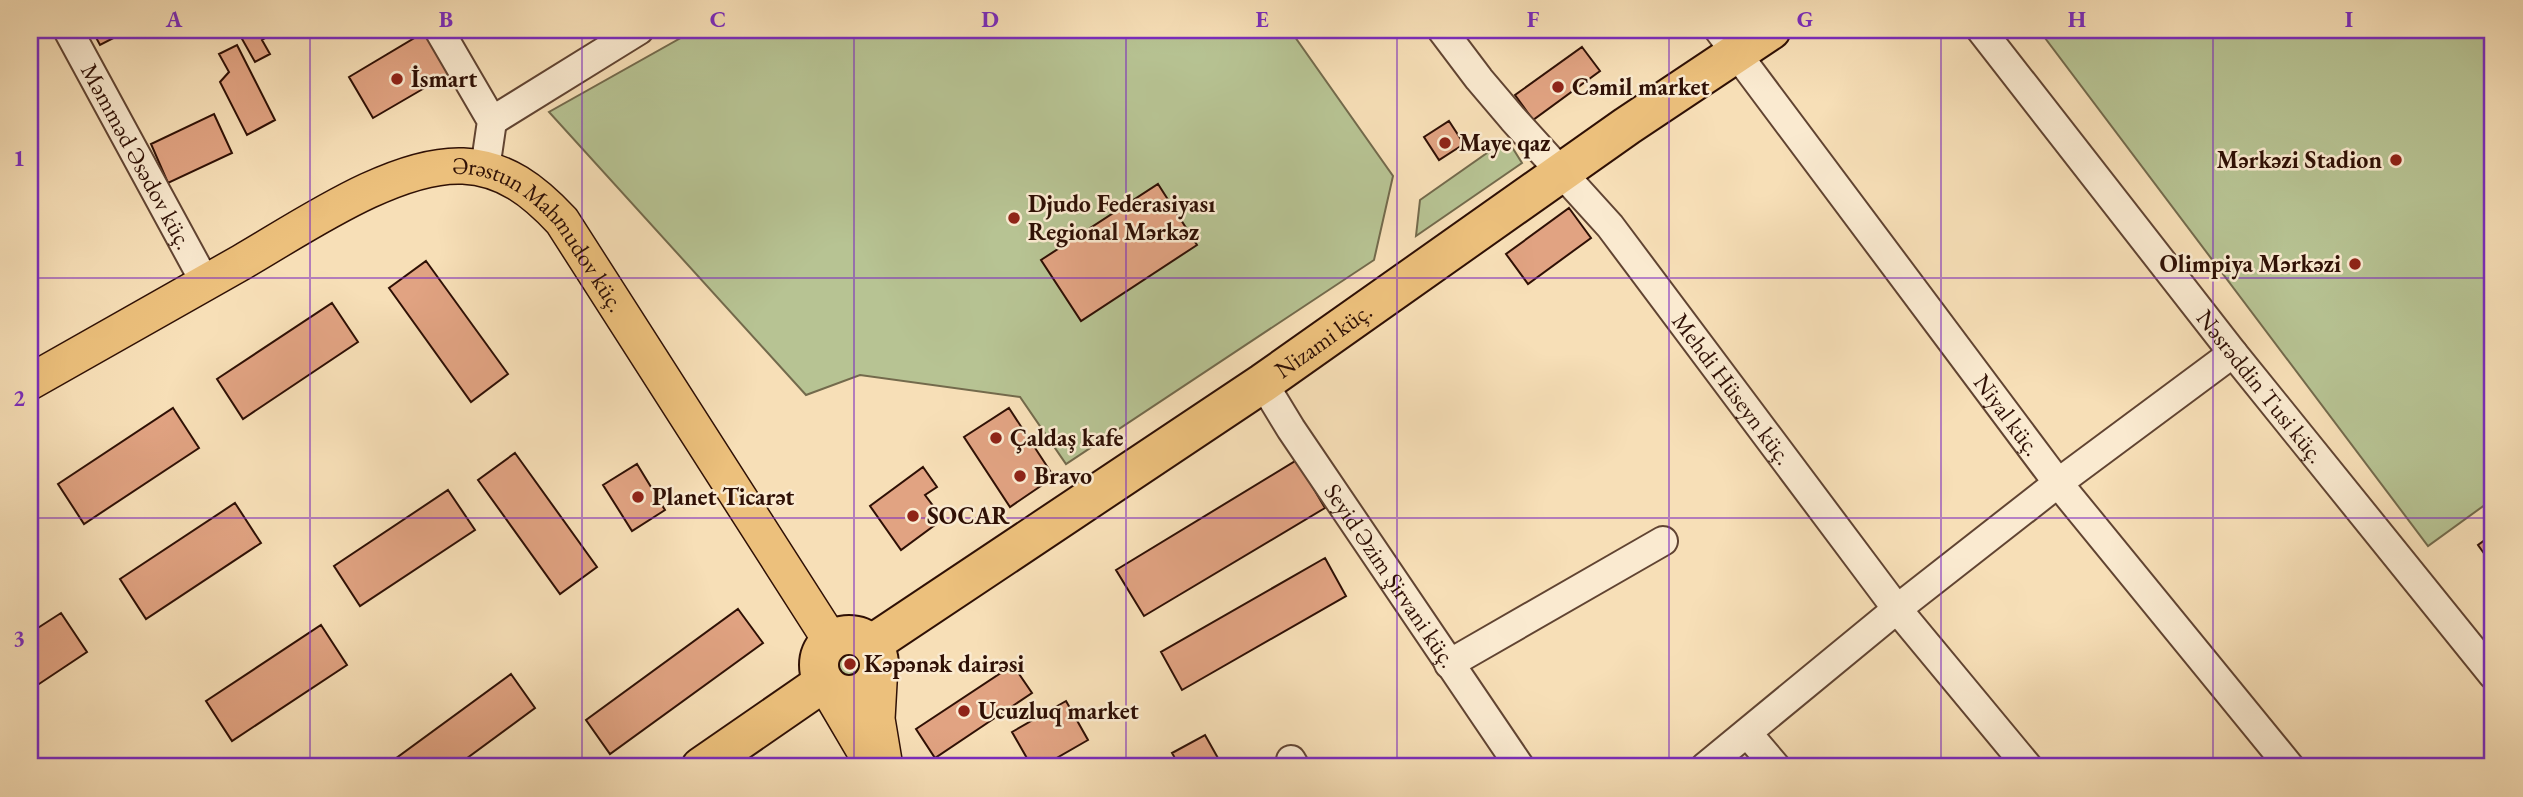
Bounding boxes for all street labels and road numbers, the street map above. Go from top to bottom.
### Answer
street label: Məmməd Əsədov küç. [74,58,200,255]
street label: Ərəstun Mahmudov küç. [452,150,632,318]
street label: Nizami küç. [1268,295,1378,385]
street label: Nəsrəddin Tusi küç. [2190,303,2332,469]
street label: Mehdi Hüseyn küç. [1665,306,1800,471]
street label: Niyal küç. [1967,368,2048,462]
street label: Seyid Əzim Şirvani küç. [1317,477,1464,673]

